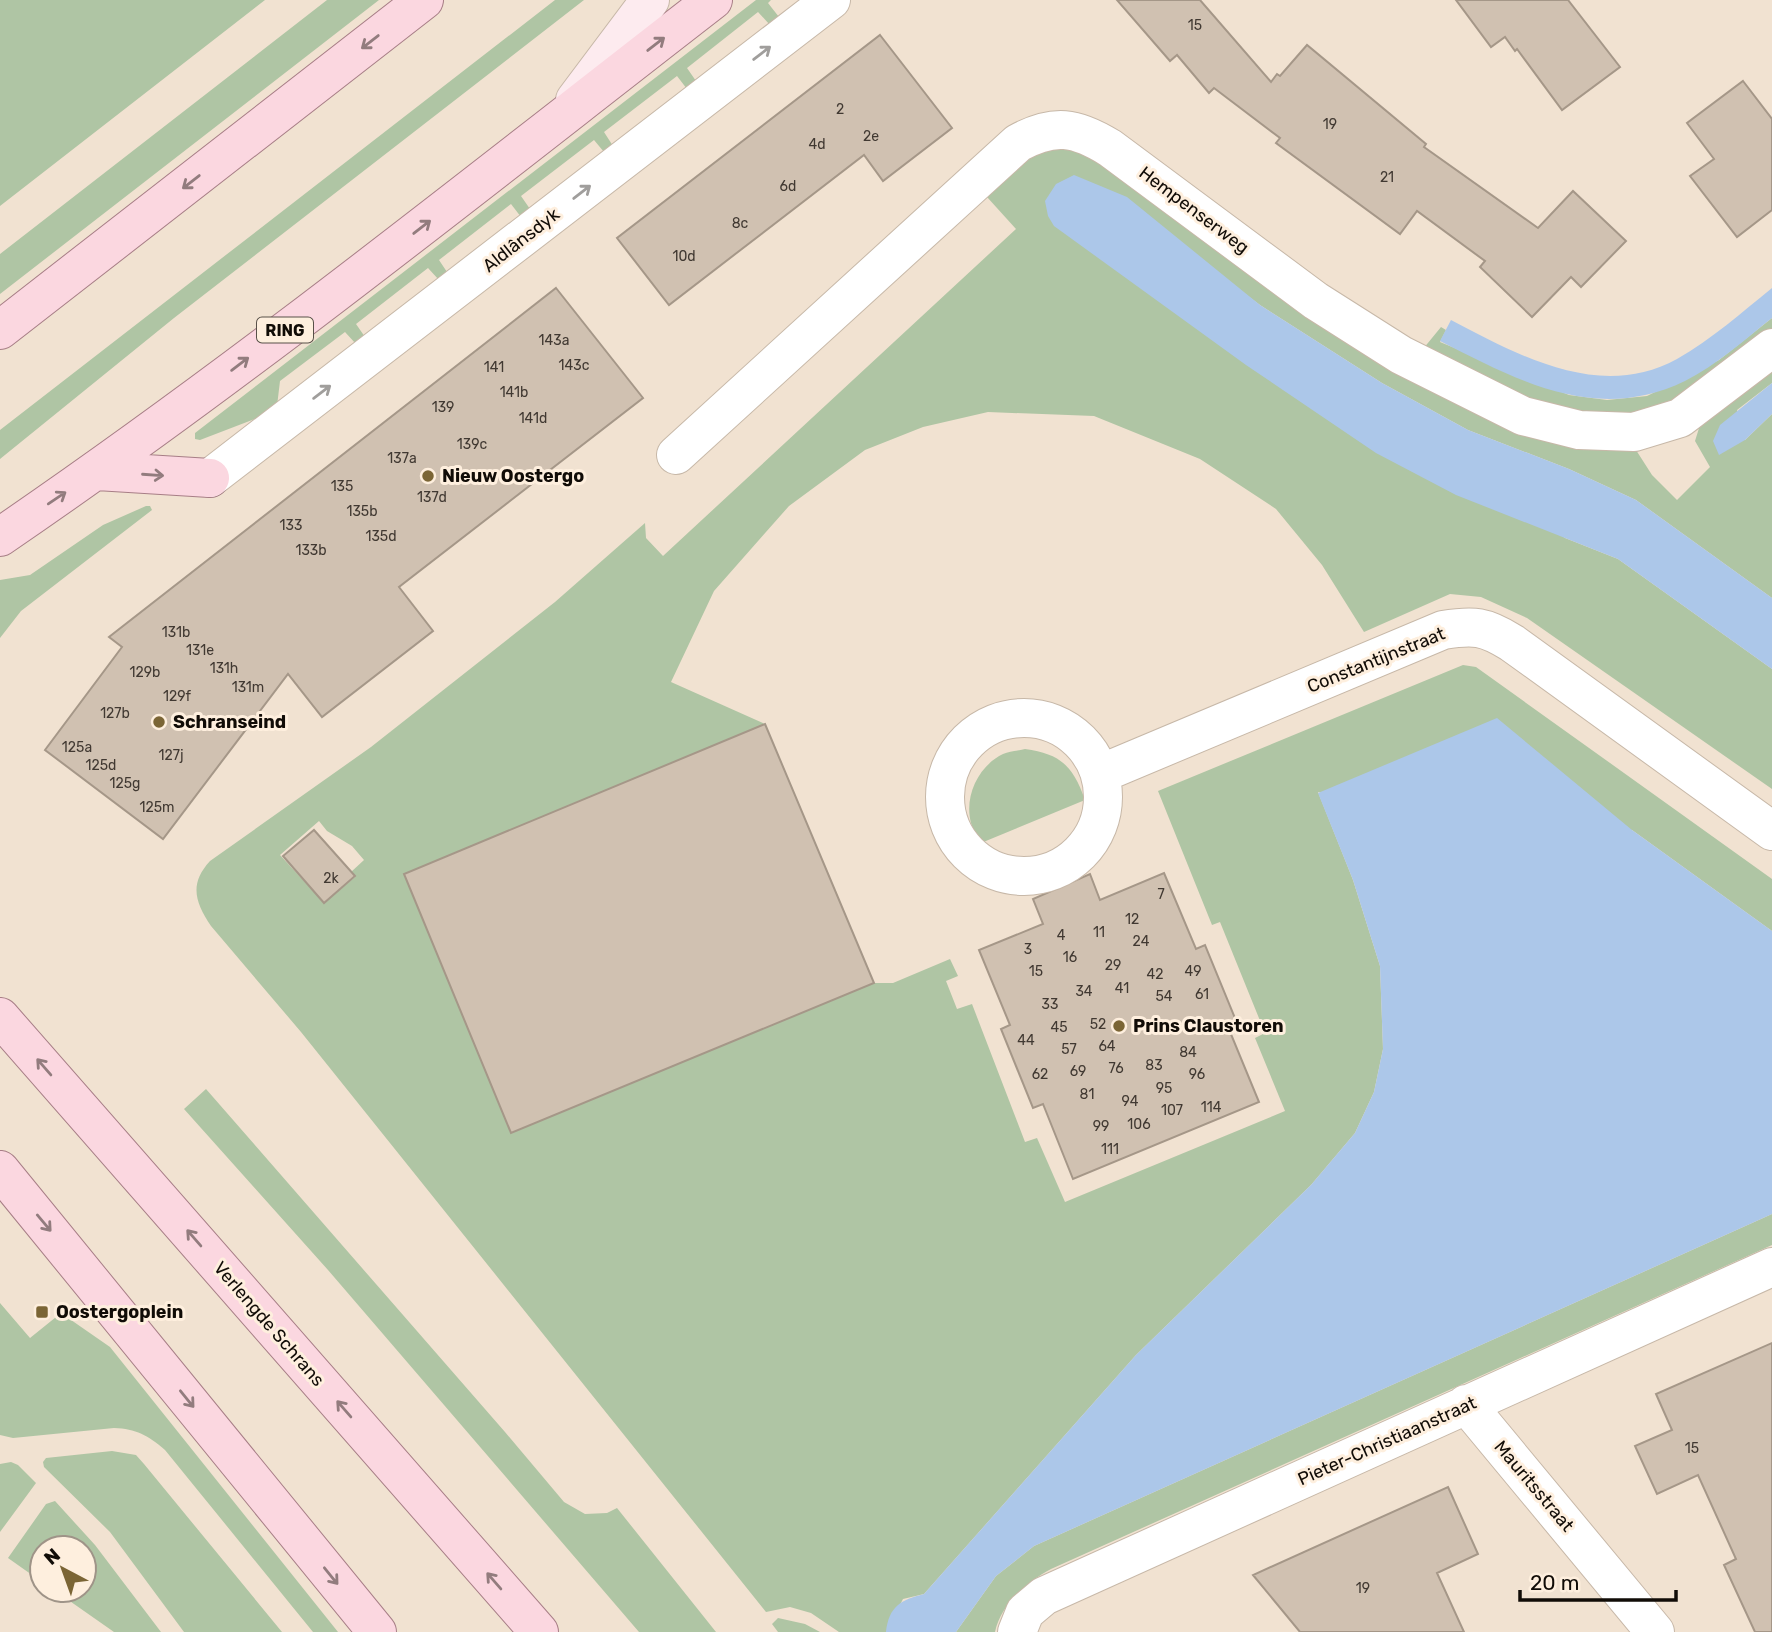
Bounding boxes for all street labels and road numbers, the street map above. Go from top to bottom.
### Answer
street label: Hempenserweg [1135,162,1253,258]
street label: Aldlânsdyk [478,203,564,277]
road number: RING [257,318,313,342]
street label: Constantijnstraat [1304,622,1448,698]
street label: Verlengde Schrans [209,1257,329,1391]
street label: Pieter-Christiaanstraat [1294,1392,1480,1490]
street label: Mauritsstraat [1490,1436,1578,1536]

